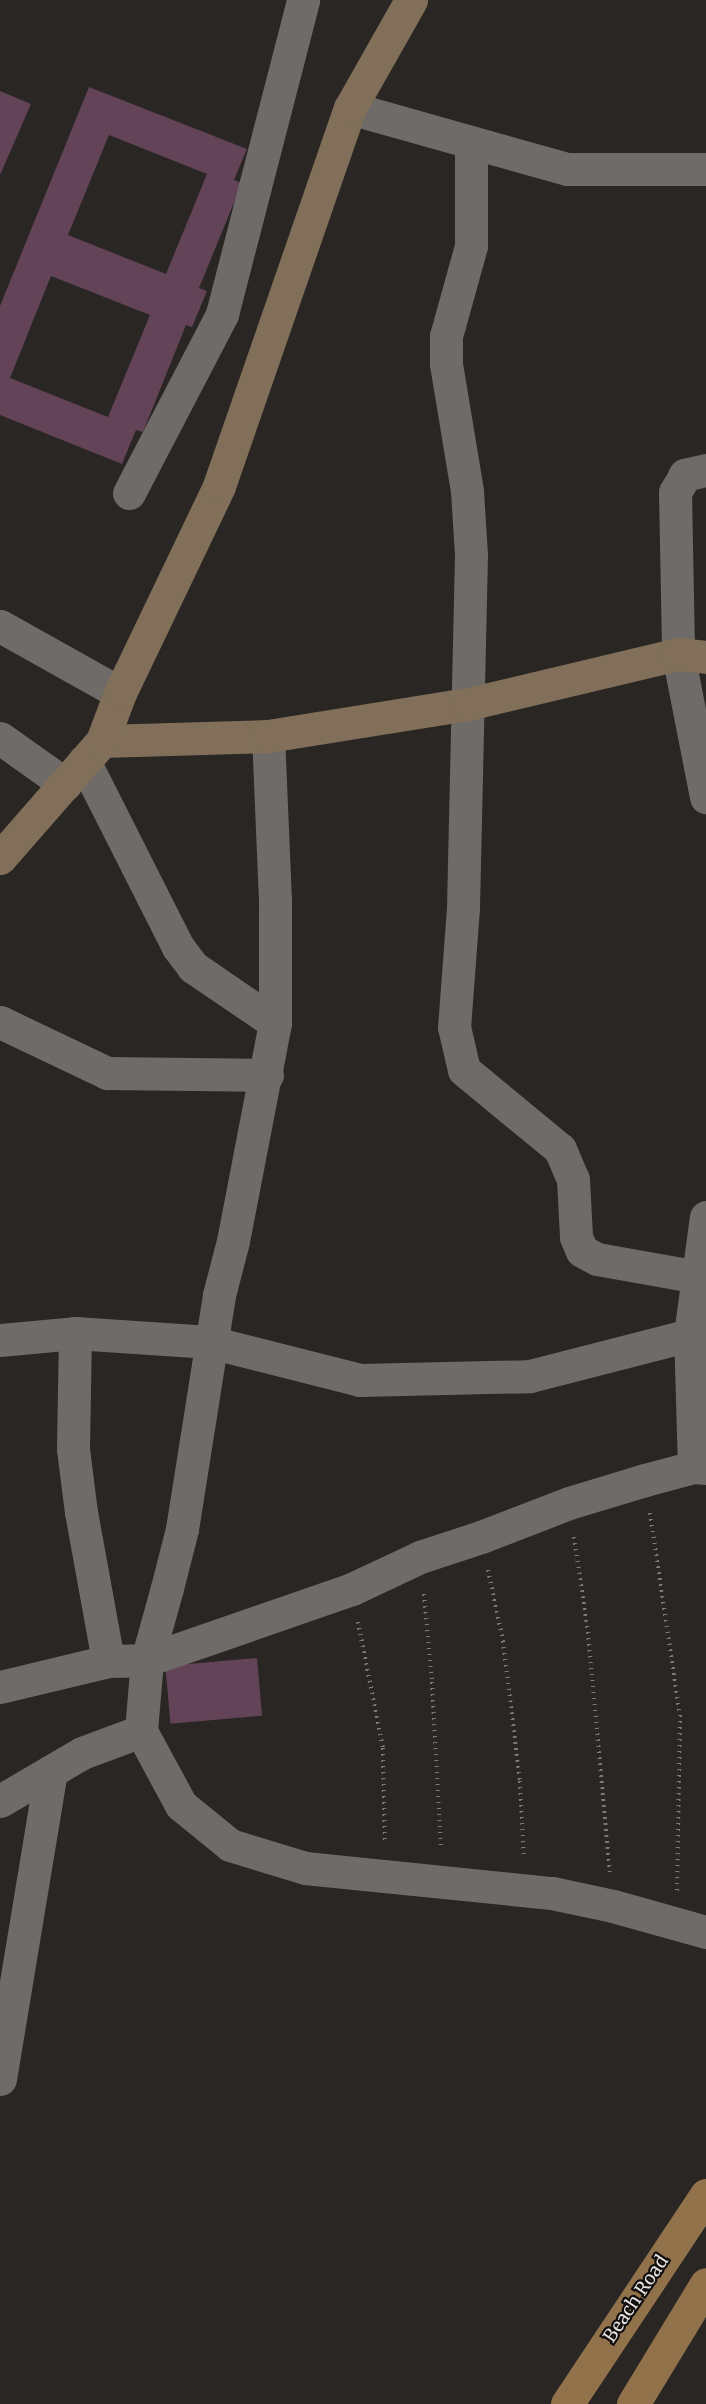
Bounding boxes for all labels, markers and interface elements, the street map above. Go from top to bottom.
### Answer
street label: Beach Road [599,2251,673,2347]

